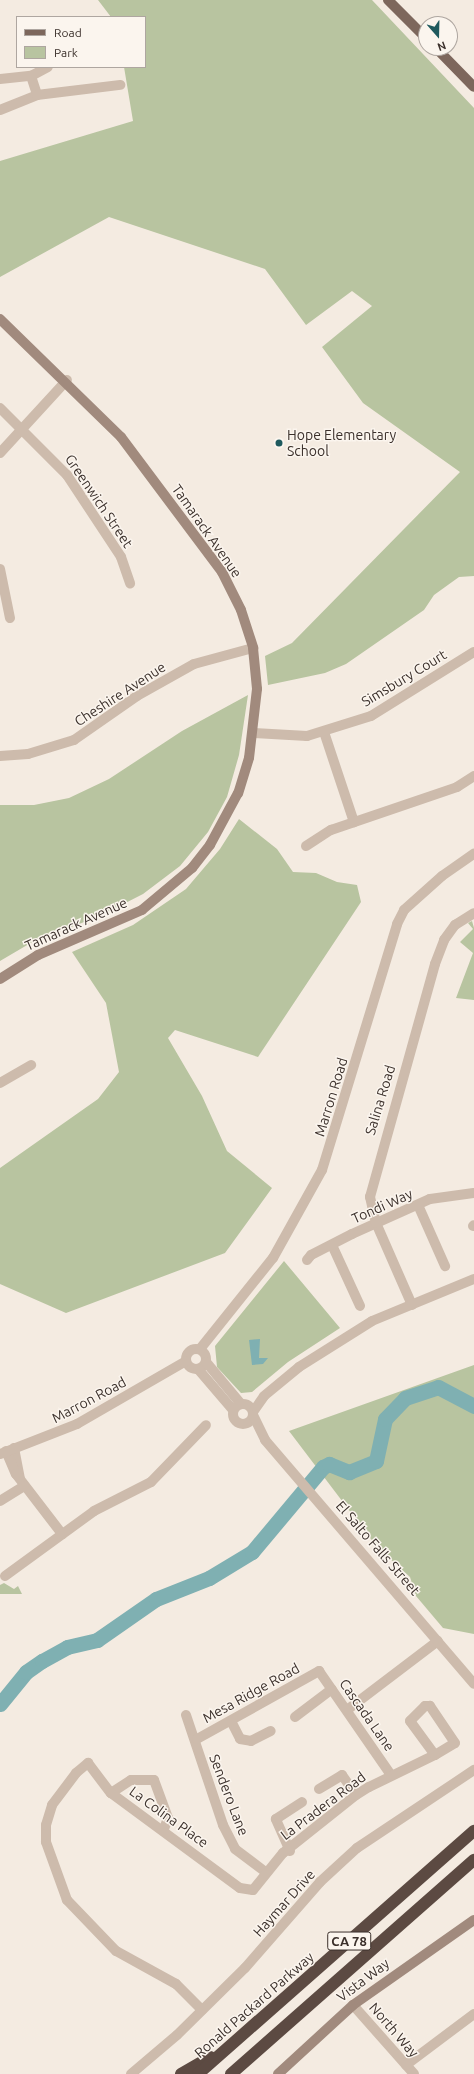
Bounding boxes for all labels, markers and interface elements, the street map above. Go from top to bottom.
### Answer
legend [16,16,146,68]
north arrow [418,16,458,56]
text: Road [54,26,82,39]
text: N [436,39,448,53]
text: Park [54,46,78,59]
place label: Hope Elementary School [287,427,396,460]
marker: Hope Elementary School [274,438,284,448]
street label: Greenwich Street [62,451,136,551]
street label: Tamarack Avenue [169,481,245,581]
street label: Simsbury Court [358,646,450,710]
street label: Cheshire Avenue [71,658,169,730]
street label: Tamarack Avenue [22,894,130,954]
street label: Marron Road [311,1056,351,1138]
street label: Salina Road [361,1063,399,1137]
street label: Tondi Way [349,1185,415,1227]
street label: Marron Road [49,1373,129,1427]
street label: El Salto Falls Street [332,1497,424,1599]
street label: Mesa Ridge Road [200,1659,302,1727]
street label: Cascada Lane [336,1676,398,1754]
street label: Sendero Lane [206,1752,252,1838]
street label: La Pradera Road [277,1769,369,1843]
street label: La Colina Place [126,1783,212,1851]
street label: Haymar Drive [249,1866,319,1940]
road number: CA 78 [327,1930,371,1952]
street label: Ronald Packard Parkway [191,1949,317,2061]
street label: Vista Way [333,1955,393,2005]
street label: North Way [366,1999,422,2061]

